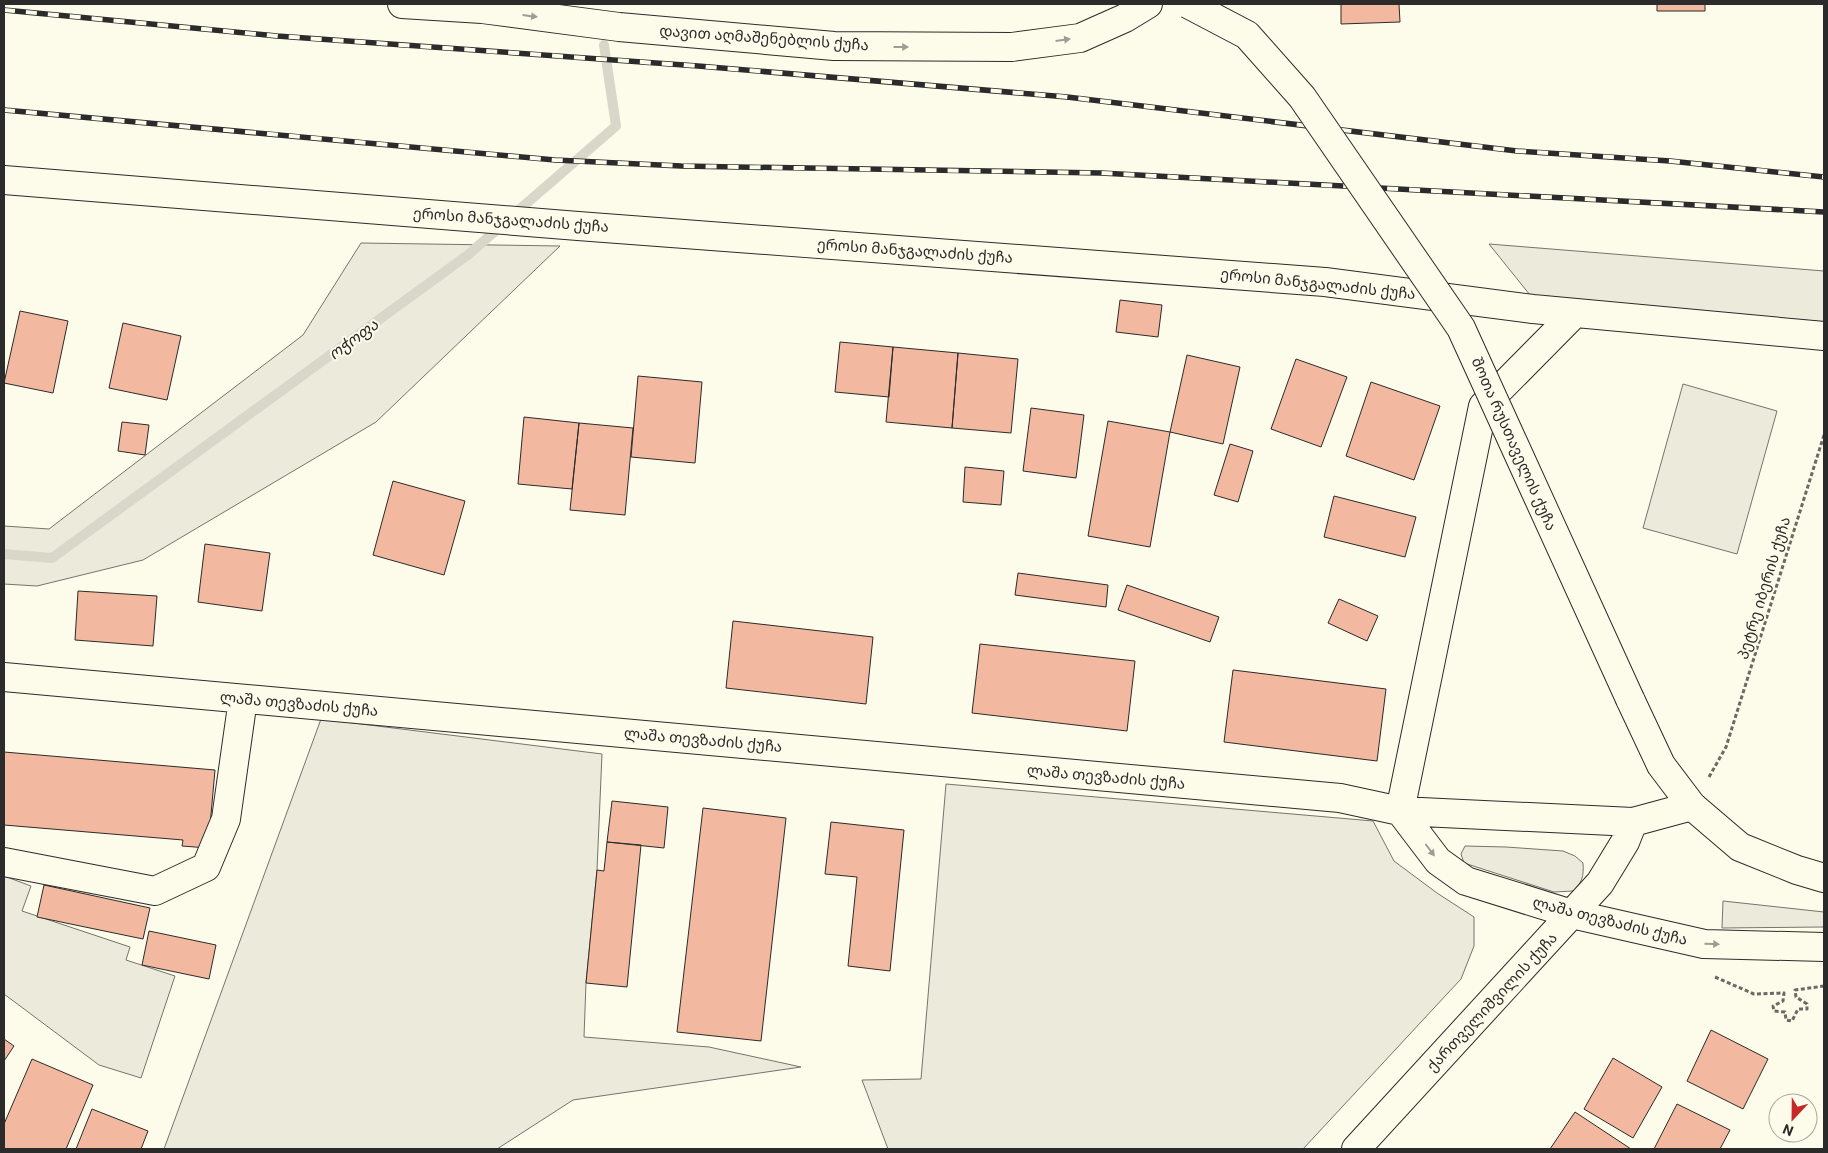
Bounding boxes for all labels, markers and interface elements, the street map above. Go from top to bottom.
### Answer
one-way arrow [523,12,539,20]
street label: დავით აღმაშენებლის ქუჩა [659,22,869,54]
one-way arrow [1056,36,1072,44]
one-way arrow [894,43,910,51]
street label: ეროსი მანჯგალაძის ქუჩა [413,204,609,236]
street label: ეროსი მანჯგალაძის ქუჩა [817,235,1013,267]
street label: ეროსი მანჯგალაძის ქუჩა [1220,265,1416,303]
water label: ოჭოფა [325,315,382,364]
street label: შოთა რუსთაველის ქუჩა [1468,355,1560,533]
street label: პეტრე იბერის ქუჩა [1734,515,1794,661]
street label: ლაშა თევზაძის ქუჩა [219,688,379,720]
street label: ლაშა თევზაძის ქუჩა [623,724,783,756]
street label: ლაშა თევზაძის ქუჩა [1026,761,1186,793]
one-way arrow [1424,843,1435,856]
street label: ლაშა თევზაძის ქუჩა [1531,893,1689,949]
street label: ქართველიშვილის ქუჩა [1423,929,1561,1075]
one-way arrow [1704,940,1720,948]
north arrow [1768,1093,1818,1143]
text: N [1781,1121,1796,1139]

